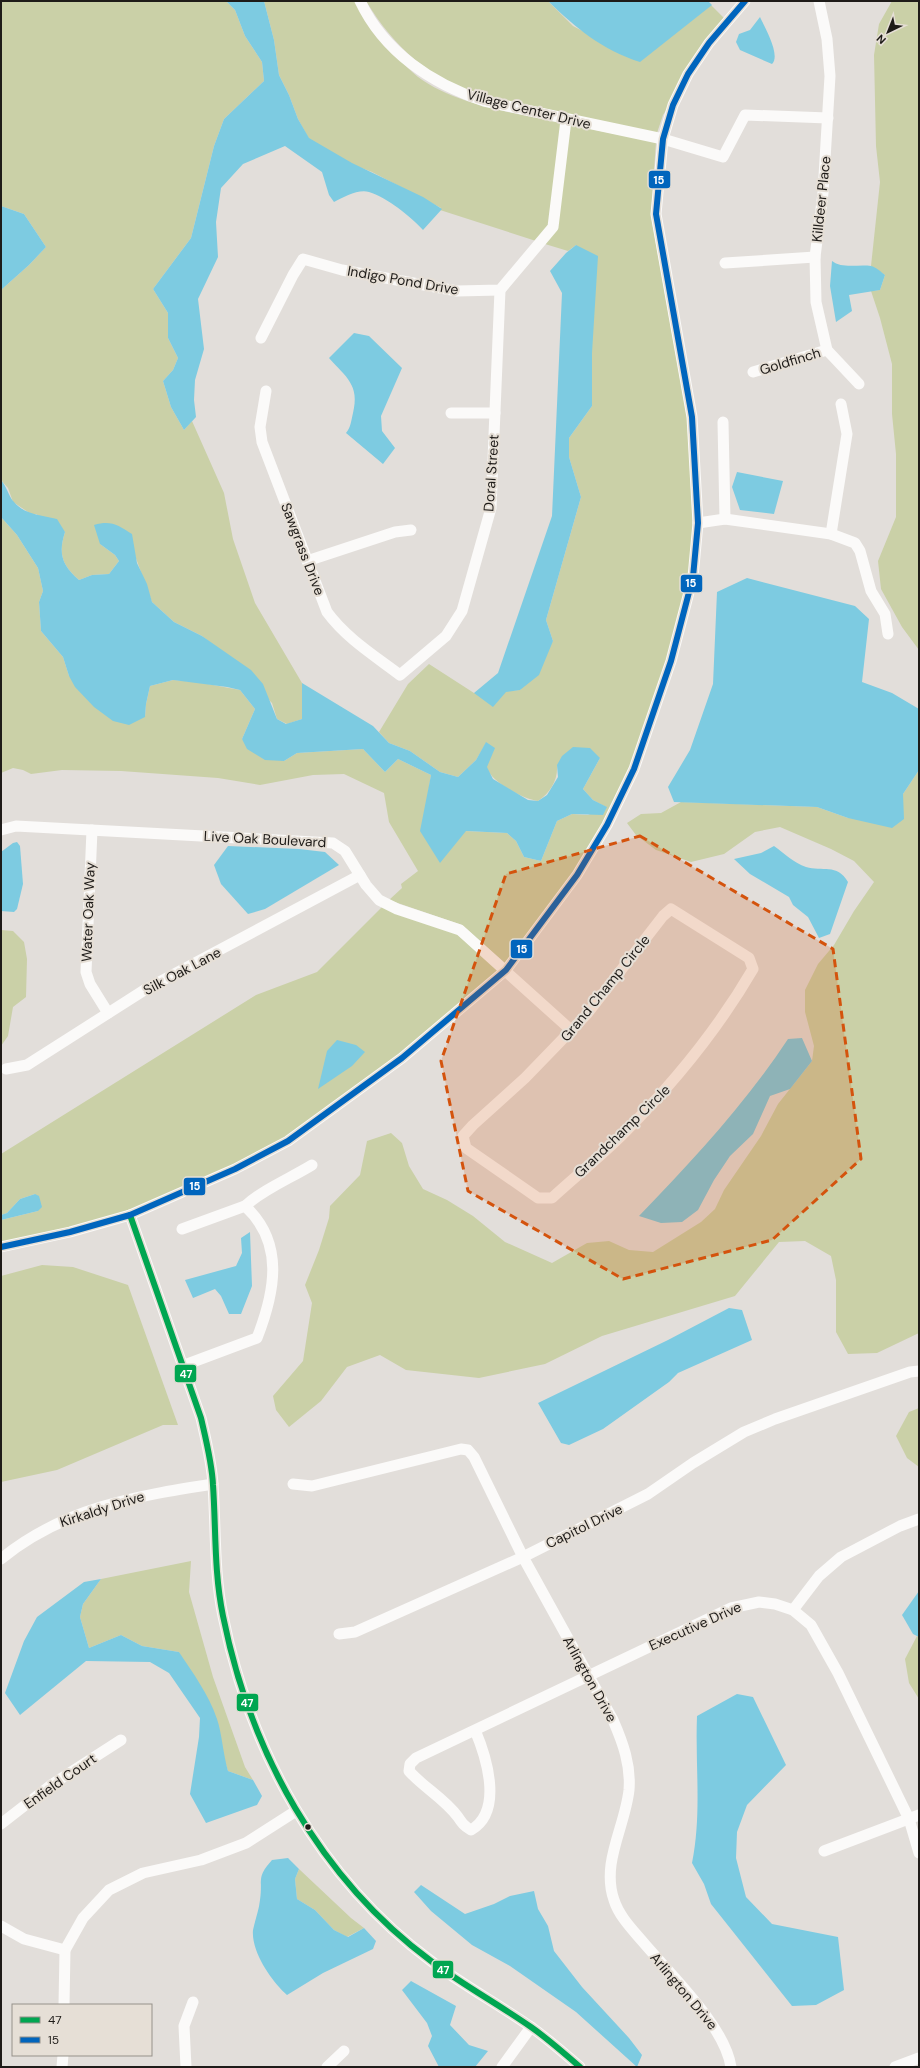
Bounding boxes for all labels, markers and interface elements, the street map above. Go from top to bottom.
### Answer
north arrow [868,12,908,52]
text: N [873,31,889,47]
street label: Village Center Drive [465,85,593,133]
street label: Killdeer Place [808,155,834,243]
line badge: 15 [648,170,671,189]
text: 15 [654,173,665,187]
street label: Indigo Pond Drive [346,261,460,299]
street label: Goldfinch [757,343,823,379]
street label: Doral Street [479,434,503,512]
street label: Sawgrass Drive [277,500,329,598]
line badge: 15 [680,574,703,593]
text: 15 [686,576,697,590]
street label: Live Oak Boulevard [203,827,327,851]
street label: Water Oak Way [77,862,99,962]
street label: Grand Champ Circle [556,931,654,1045]
line badge: 15 [510,939,533,959]
text: 15 [517,942,528,956]
street label: Silk Oak Lane [140,943,224,999]
street label: Grandchamp Circle [570,1081,674,1181]
line badge: 15 [183,1177,206,1196]
text: 15 [190,1179,201,1193]
line badge: 47 [174,1364,197,1383]
text: 47 [179,1367,193,1381]
street label: Kirkaldy Drive [57,1487,147,1531]
street label: Capitol Drive [543,1500,625,1552]
street label: Executive Drive [646,1598,744,1654]
street label: Arlington Drive [559,1633,621,1725]
line badge: 47 [236,1693,259,1712]
text: 47 [240,1696,254,1710]
street label: Enfield Court [20,1749,100,1813]
unlabelled marker [303,1822,313,1832]
street label: Arlington Drive [646,1949,722,2033]
line badge: 47 [432,1960,454,1979]
text: 47 [436,1963,450,1977]
legend [12,2004,152,2056]
text: 47 [48,2012,62,2028]
text: 15 [48,2032,59,2048]

